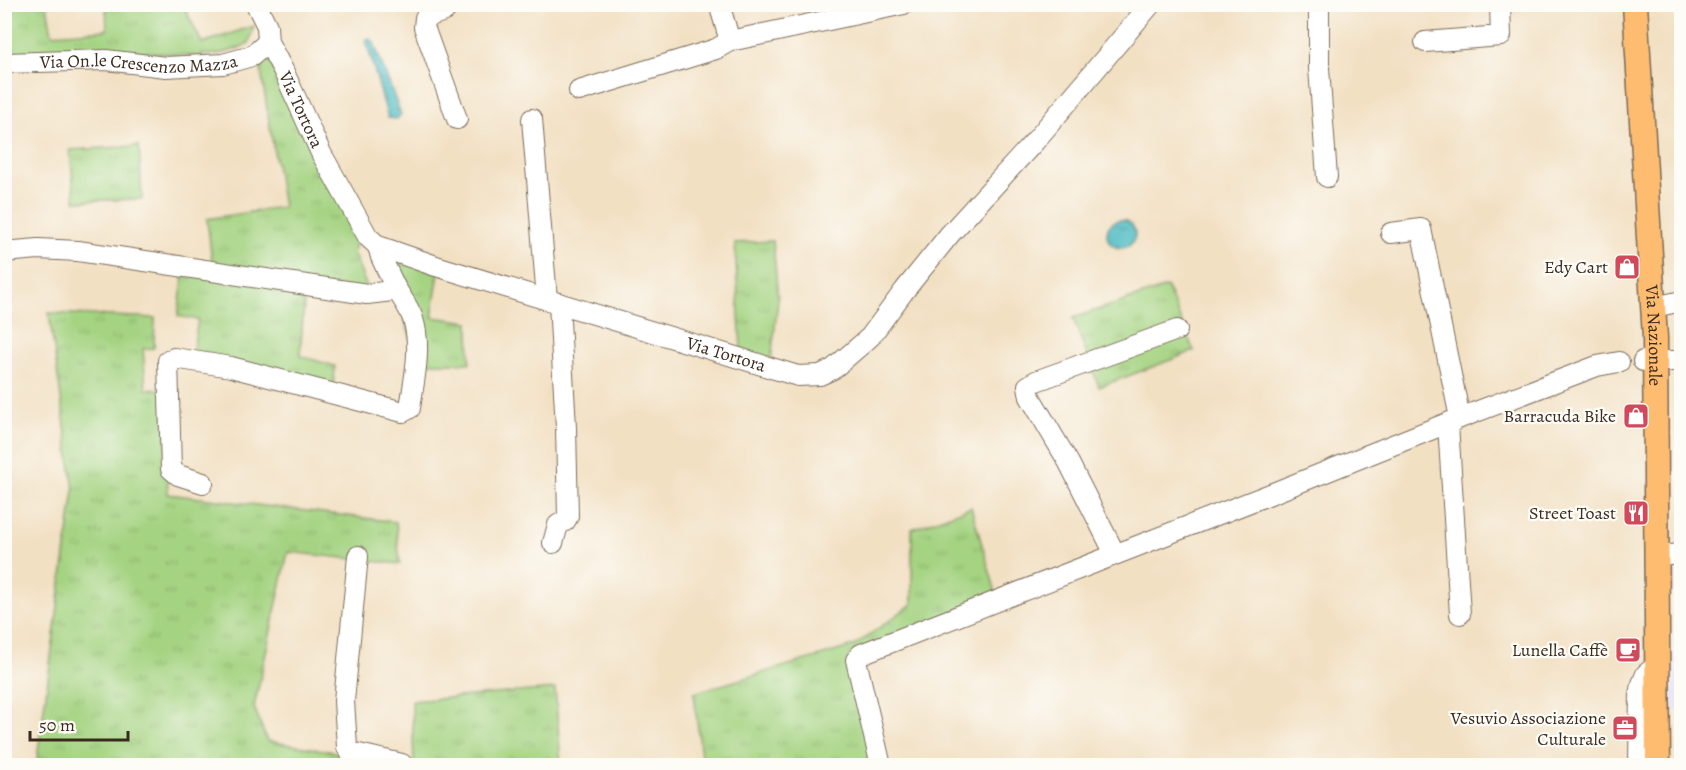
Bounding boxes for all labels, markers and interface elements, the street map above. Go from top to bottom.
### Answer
street label: Via On.le Crescenzo Mazza [39,48,241,79]
street label: Via Tortora [273,66,329,152]
shop icon: Edy Cart [1612,252,1642,282]
place label: Edy Cart [1544,255,1608,279]
street label: Via Nazionale [1640,283,1667,386]
street label: Via Tortora [683,330,769,378]
shop icon: Barracuda Bike [1621,401,1651,431]
place label: Barracuda Bike [1504,404,1616,428]
restaurant icon: Street Toast [1621,498,1651,528]
place label: Street Toast [1529,501,1616,525]
cafe icon: Lunella Caffè [1613,635,1643,665]
place label: Lunella Caffè [1512,638,1608,662]
scale bar [30,704,128,742]
place label: Vesuvio Associazione Culturale [1449,706,1606,751]
text: 50 m [39,713,75,737]
office icon: Vesuvio Associazione Culturale [1610,713,1640,743]

